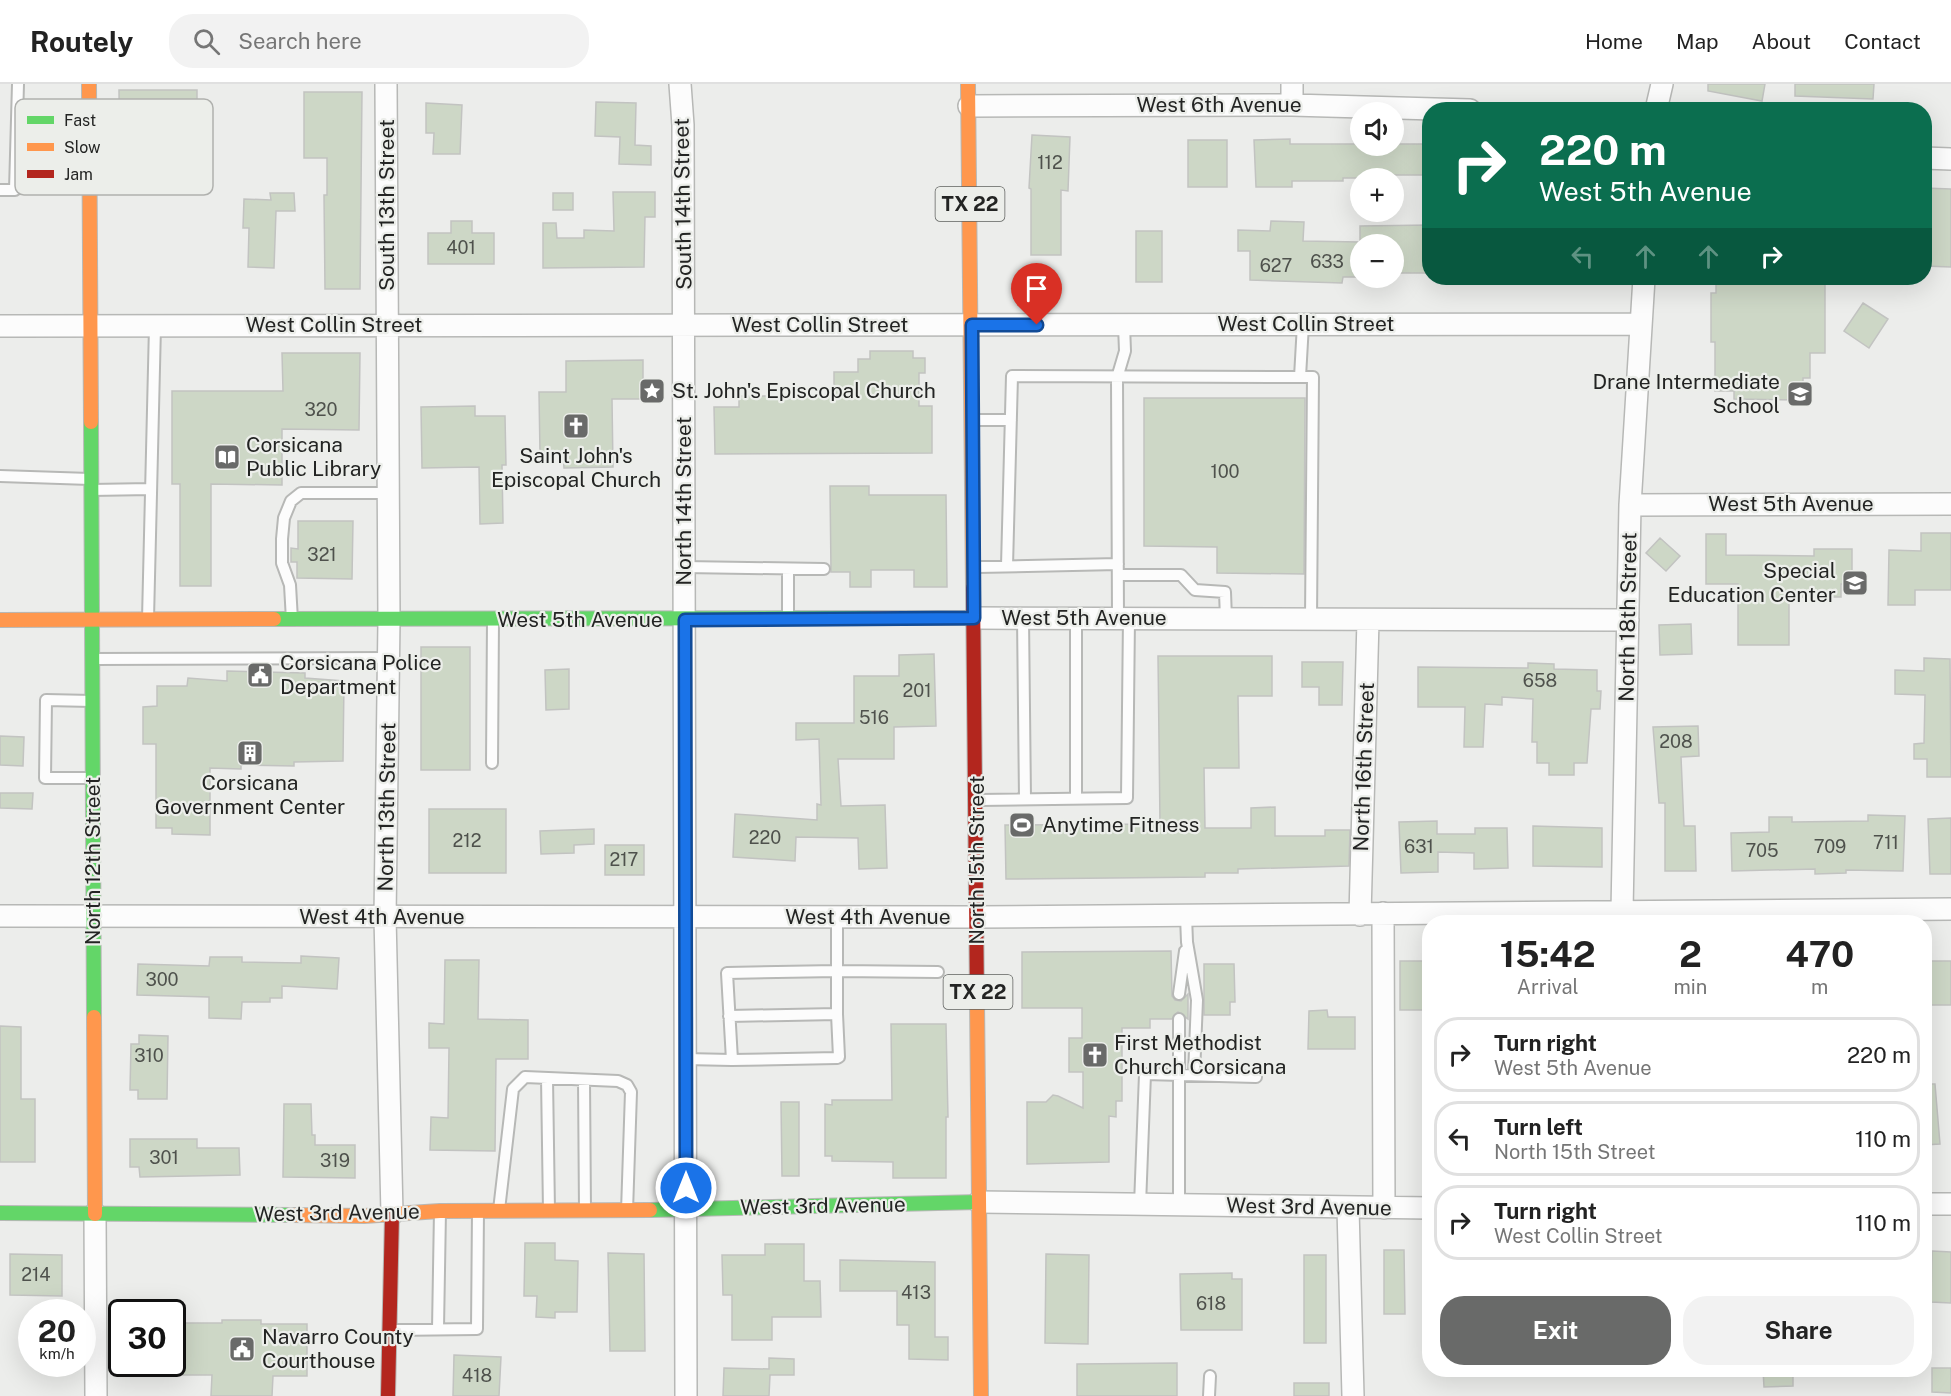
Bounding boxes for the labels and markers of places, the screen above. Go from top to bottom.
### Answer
pin [1011,263,1062,325]
place label: Drane Intermediate School [1593,369,1780,418]
place icon: St. John's Episcopal Church [637,376,667,406]
place label: St. John's Episcopal Church [672,378,936,403]
school or university icon: Drane Intermediate School [1785,379,1815,409]
church icon: Saint John's Episcopal Church [561,411,591,441]
place label: Corsicana Public Library [246,432,381,481]
library icon: Corsicana Public Library [212,442,242,472]
place label: Saint John's Episcopal Church [491,443,661,492]
place label: Special Education Center [1668,558,1836,607]
school or university icon: Special Education Center [1840,568,1870,598]
place label: Corsicana Police Department [280,650,442,699]
public building icon: Corsicana Police Department [245,660,275,690]
building icon: Corsicana Government Center [235,738,265,768]
place label: Corsicana Government Center [155,770,345,819]
sports icon: Anytime Fitness [1007,810,1037,840]
place label: Anytime Fitness [1042,812,1200,837]
place label: First Methodist Church Corsicana [1114,1030,1286,1079]
church icon: First Methodist Church Corsicana [1080,1040,1110,1070]
place label: Navarro County Courthouse [262,1324,414,1373]
public building icon: Navarro County Courthouse [227,1334,257,1364]

